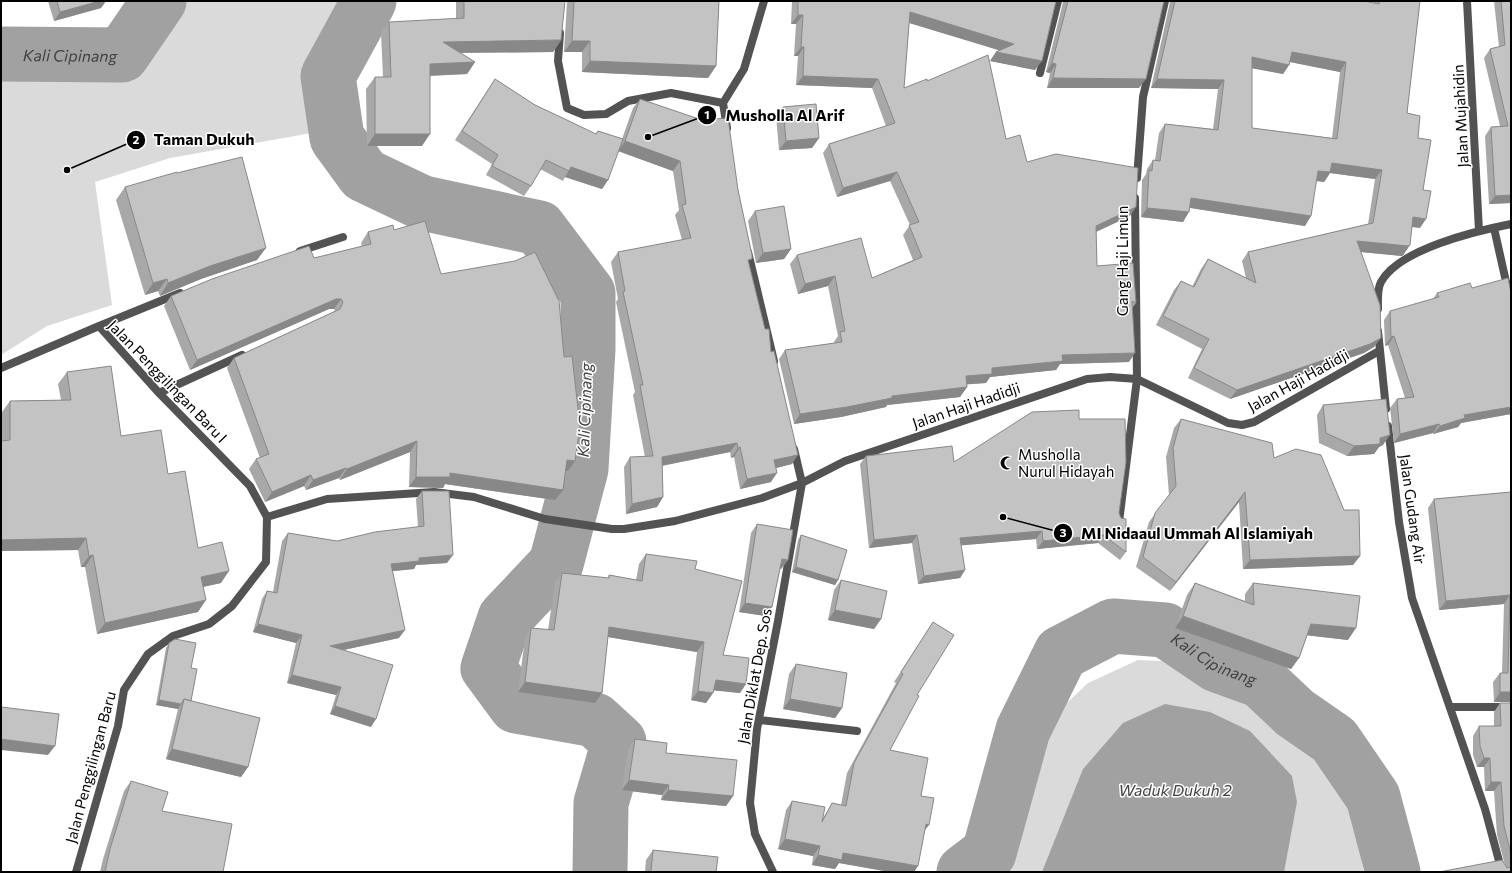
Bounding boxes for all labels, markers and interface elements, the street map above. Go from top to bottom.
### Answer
water label: Kali Cipinang [23,45,119,64]
street label: Jalan Mujahidin [1448,64,1472,168]
callout: Musholla Al Arif [697,101,852,129]
text: Musholla Al Arif [726,105,845,124]
text: 1 [704,107,710,121]
callout: Taman Dukuh [126,126,263,154]
text: Taman Dukuh [154,129,254,148]
text: 2 [133,132,140,146]
street label: Gang Haji Limun [1113,206,1131,316]
street label: Jalan Penggilingan Baru I [105,316,231,446]
street label: Jalan Haji Hadidji [1244,345,1352,415]
water label: Kali Cipinang [573,361,595,457]
street label: Jalan Haji Hadidji [910,378,1022,432]
place label: Musholla Nurul Hidayah [1018,445,1114,480]
street label: Jalan Gudang Air [1396,453,1430,565]
mosque icon: Musholla Nurul Hidayah [999,455,1015,471]
callout: MI Nidaaul Ummah Al Islamiyah [1053,519,1321,547]
text: MI Nidaaul Ummah Al Islamiyah [1081,523,1313,542]
text: 3 [1060,525,1067,539]
street label: Jalan Diklat Dep. Sos [733,607,775,745]
water label: Kali Cipinang [1168,628,1261,689]
street label: Jalan Penggilingan Baru [61,689,119,845]
water label: Waduk Dukuh 2 [1118,780,1232,799]

